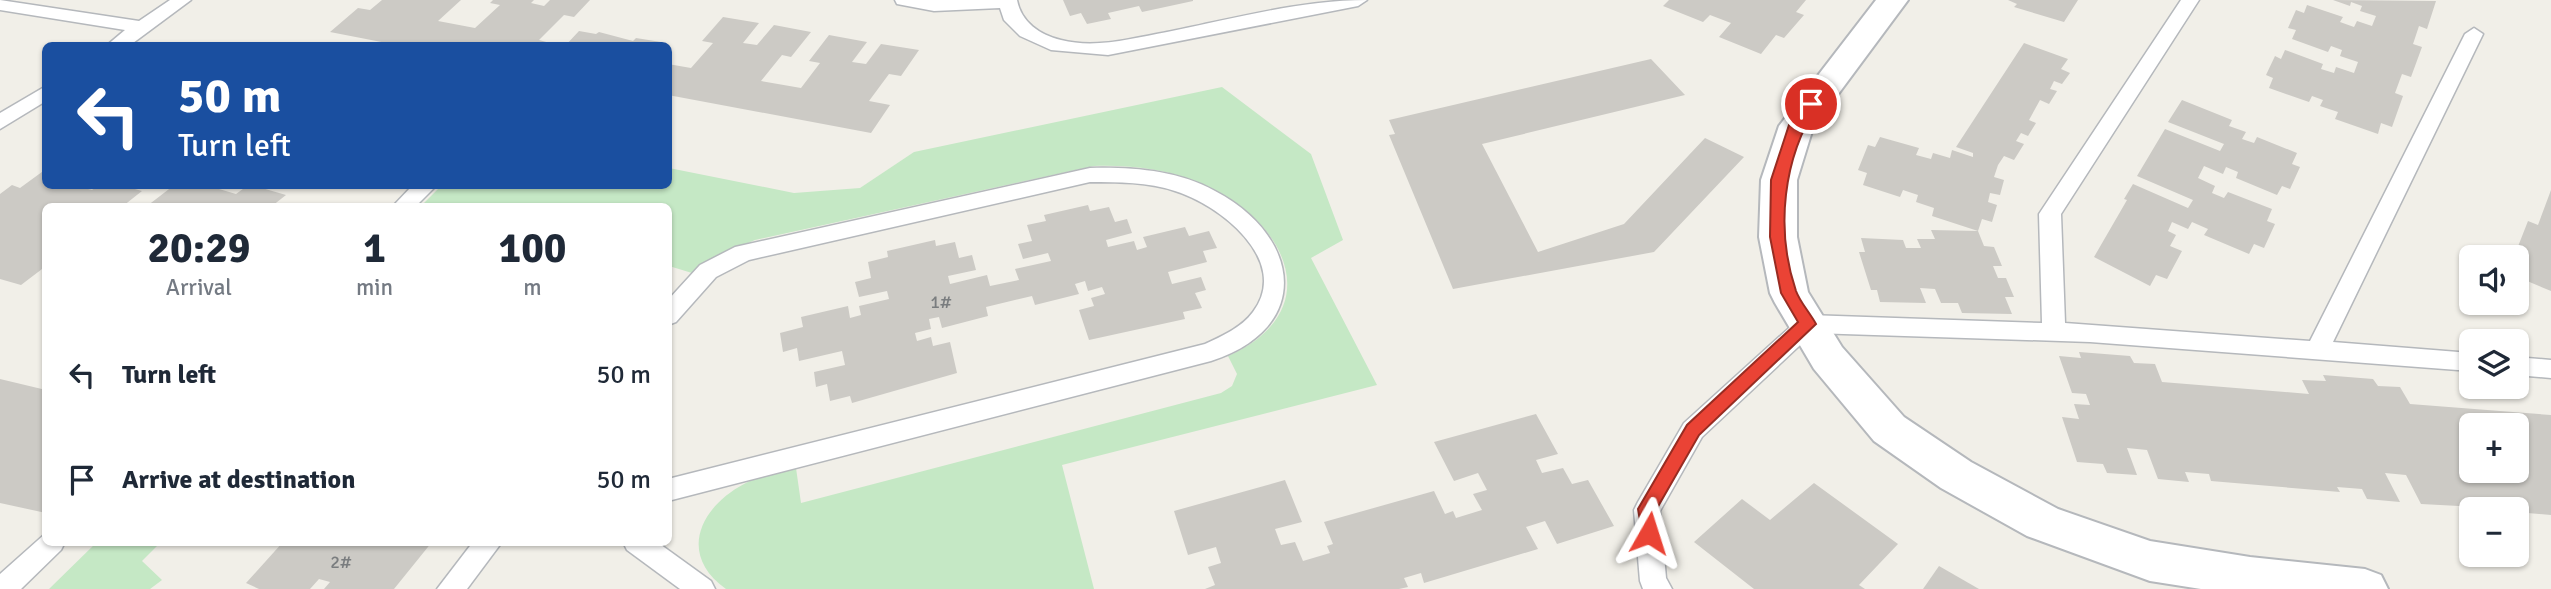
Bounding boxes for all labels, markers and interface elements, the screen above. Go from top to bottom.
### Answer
text: 50 m [178,66,281,126]
icon: left [63,70,154,161]
pin [1781,74,1841,134]
icon: arrive [1792,85,1830,123]
text: Turn left [178,126,291,165]
text: 20:29 [147,223,251,274]
text: 1 [363,223,386,274]
text: 100 [498,223,567,274]
map controls [2459,245,2529,567]
button: sound [2459,245,2529,315]
text: Arrival [166,273,232,302]
text: min [356,273,393,302]
text: m [523,273,542,302]
house number: 1# [930,291,952,313]
button: layers [2459,329,2529,399]
icon: left [63,356,101,394]
text: Turn left [122,359,216,391]
text: 50 m [596,359,651,391]
button: + [2459,413,2529,483]
icon: arrive [63,461,101,499]
text: Arrive at destination [122,464,355,496]
text: 50 m [596,464,651,496]
position arrow [1612,496,1686,570]
button: − [2459,497,2529,567]
house number: 2# [330,551,352,573]

